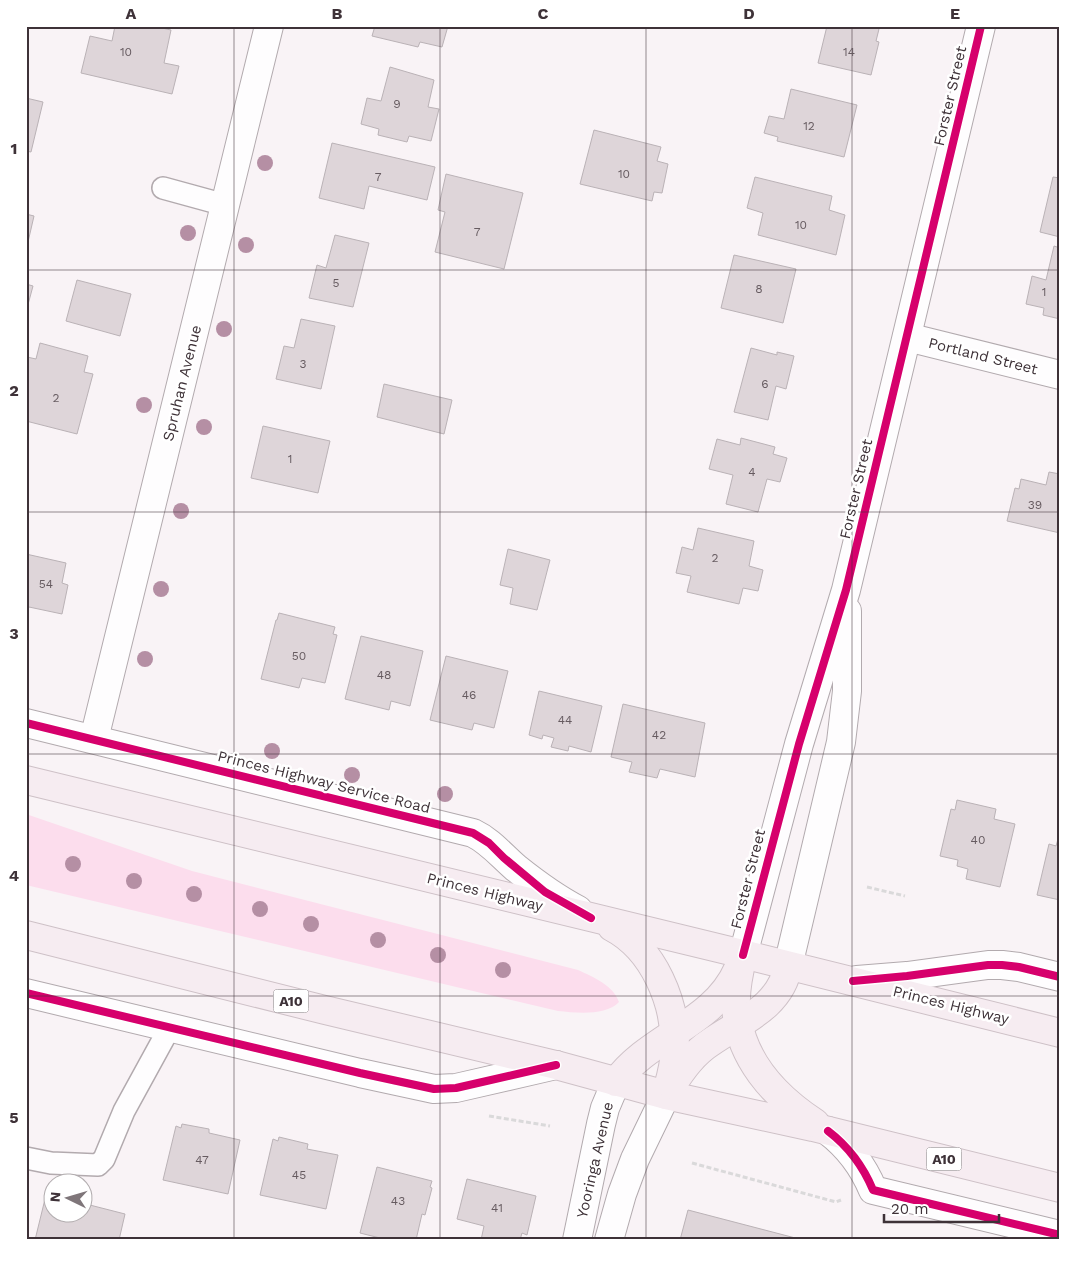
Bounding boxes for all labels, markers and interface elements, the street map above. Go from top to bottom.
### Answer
text: A [126,4,137,23]
text: B [332,4,343,23]
text: C [538,4,549,23]
text: D [743,4,755,23]
text: E [950,4,960,23]
street label: Forster Street [930,44,970,148]
house number: 10 [120,45,132,59]
house number: 14 [843,45,855,59]
house number: 9 [393,97,401,111]
house number: 12 [803,119,815,133]
text: 1 [11,139,17,158]
house number: 10 [618,167,630,181]
house number: 7 [375,170,382,184]
house number: 10 [795,218,807,232]
house number: 7 [474,225,481,239]
house number: 5 [333,276,340,290]
house number: 8 [755,282,763,296]
house number: 1 [1042,285,1046,299]
street label: Spruhan Avenue [159,323,205,443]
street label: Portland Street [926,334,1040,378]
house number: 3 [300,357,307,371]
house number: 6 [761,377,769,391]
text: 2 [9,381,19,400]
house number: 2 [53,391,60,405]
street label: Forster Street [836,437,876,541]
house number: 1 [288,452,292,466]
house number: 4 [748,465,756,479]
house number: 39 [1028,498,1042,512]
house number: 2 [712,551,719,565]
house number: 54 [39,577,53,591]
text: 3 [9,624,19,643]
house number: 50 [292,649,306,663]
house number: 48 [377,668,391,682]
house number: 46 [462,688,476,702]
house number: 44 [558,713,572,727]
house number: 42 [652,728,666,742]
street label: Princes Highway Service Road [216,747,432,817]
street label: Forster Street [727,827,769,931]
house number: 40 [971,833,985,847]
text: 4 [9,866,19,885]
street label: Princes Highway [425,869,545,915]
street label: Princes Highway [891,982,1011,1028]
road number: A10 [274,989,308,1012]
street label: Yooringa Avenue [573,1100,617,1220]
text: 5 [9,1108,19,1127]
road number: A10 [926,1148,962,1170]
house number: 47 [195,1153,209,1167]
house number: 45 [292,1168,306,1182]
north arrow [42,1174,92,1224]
text: N [47,1191,63,1203]
scale bar [884,1191,998,1223]
house number: 43 [391,1194,405,1208]
text: 20 m [891,1200,929,1218]
house number: 41 [491,1201,503,1215]

